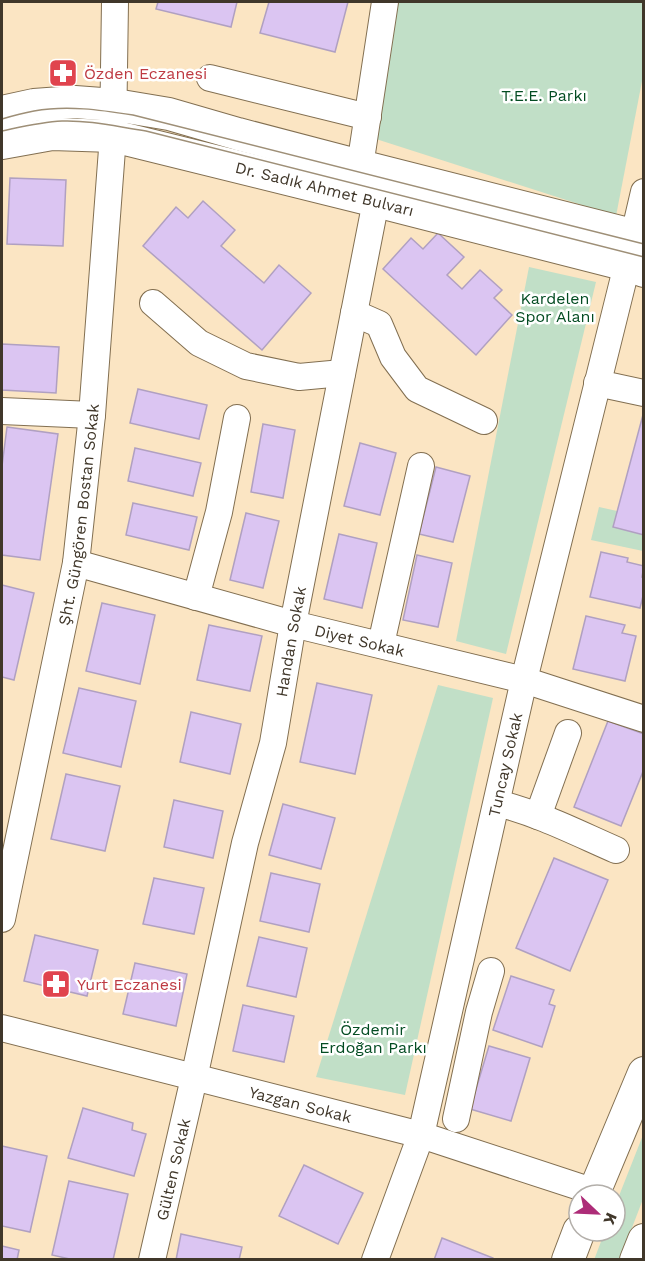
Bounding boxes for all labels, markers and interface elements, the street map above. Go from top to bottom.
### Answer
pharmacy icon: Özden Eczanesi [47,57,79,89]
place label: Özden Eczanesi [84,64,207,83]
park label: T.E.E. Parkı [501,86,587,105]
street label: Dr. Sadık Ahmet Bulvarı [233,158,416,220]
park label: Kardelen Spor Alanı [515,289,595,326]
street label: Şht. Güngören Bostan Sokak [54,403,103,627]
street label: Handan Sokak [272,585,310,698]
street label: Diyet Sokak [313,621,407,661]
street label: Tuncay Sokak [484,711,526,819]
pharmacy icon: Yurt Eczanesi [40,968,72,1000]
place label: Yurt Eczanesi [77,975,182,994]
park label: Özdemir Erdoğan Parkı [319,1020,427,1057]
street label: Yazgan Sokak [247,1082,354,1127]
street label: Gülten Sokak [152,1117,194,1222]
north arrow [567,1183,627,1243]
text: K [599,1210,621,1227]

